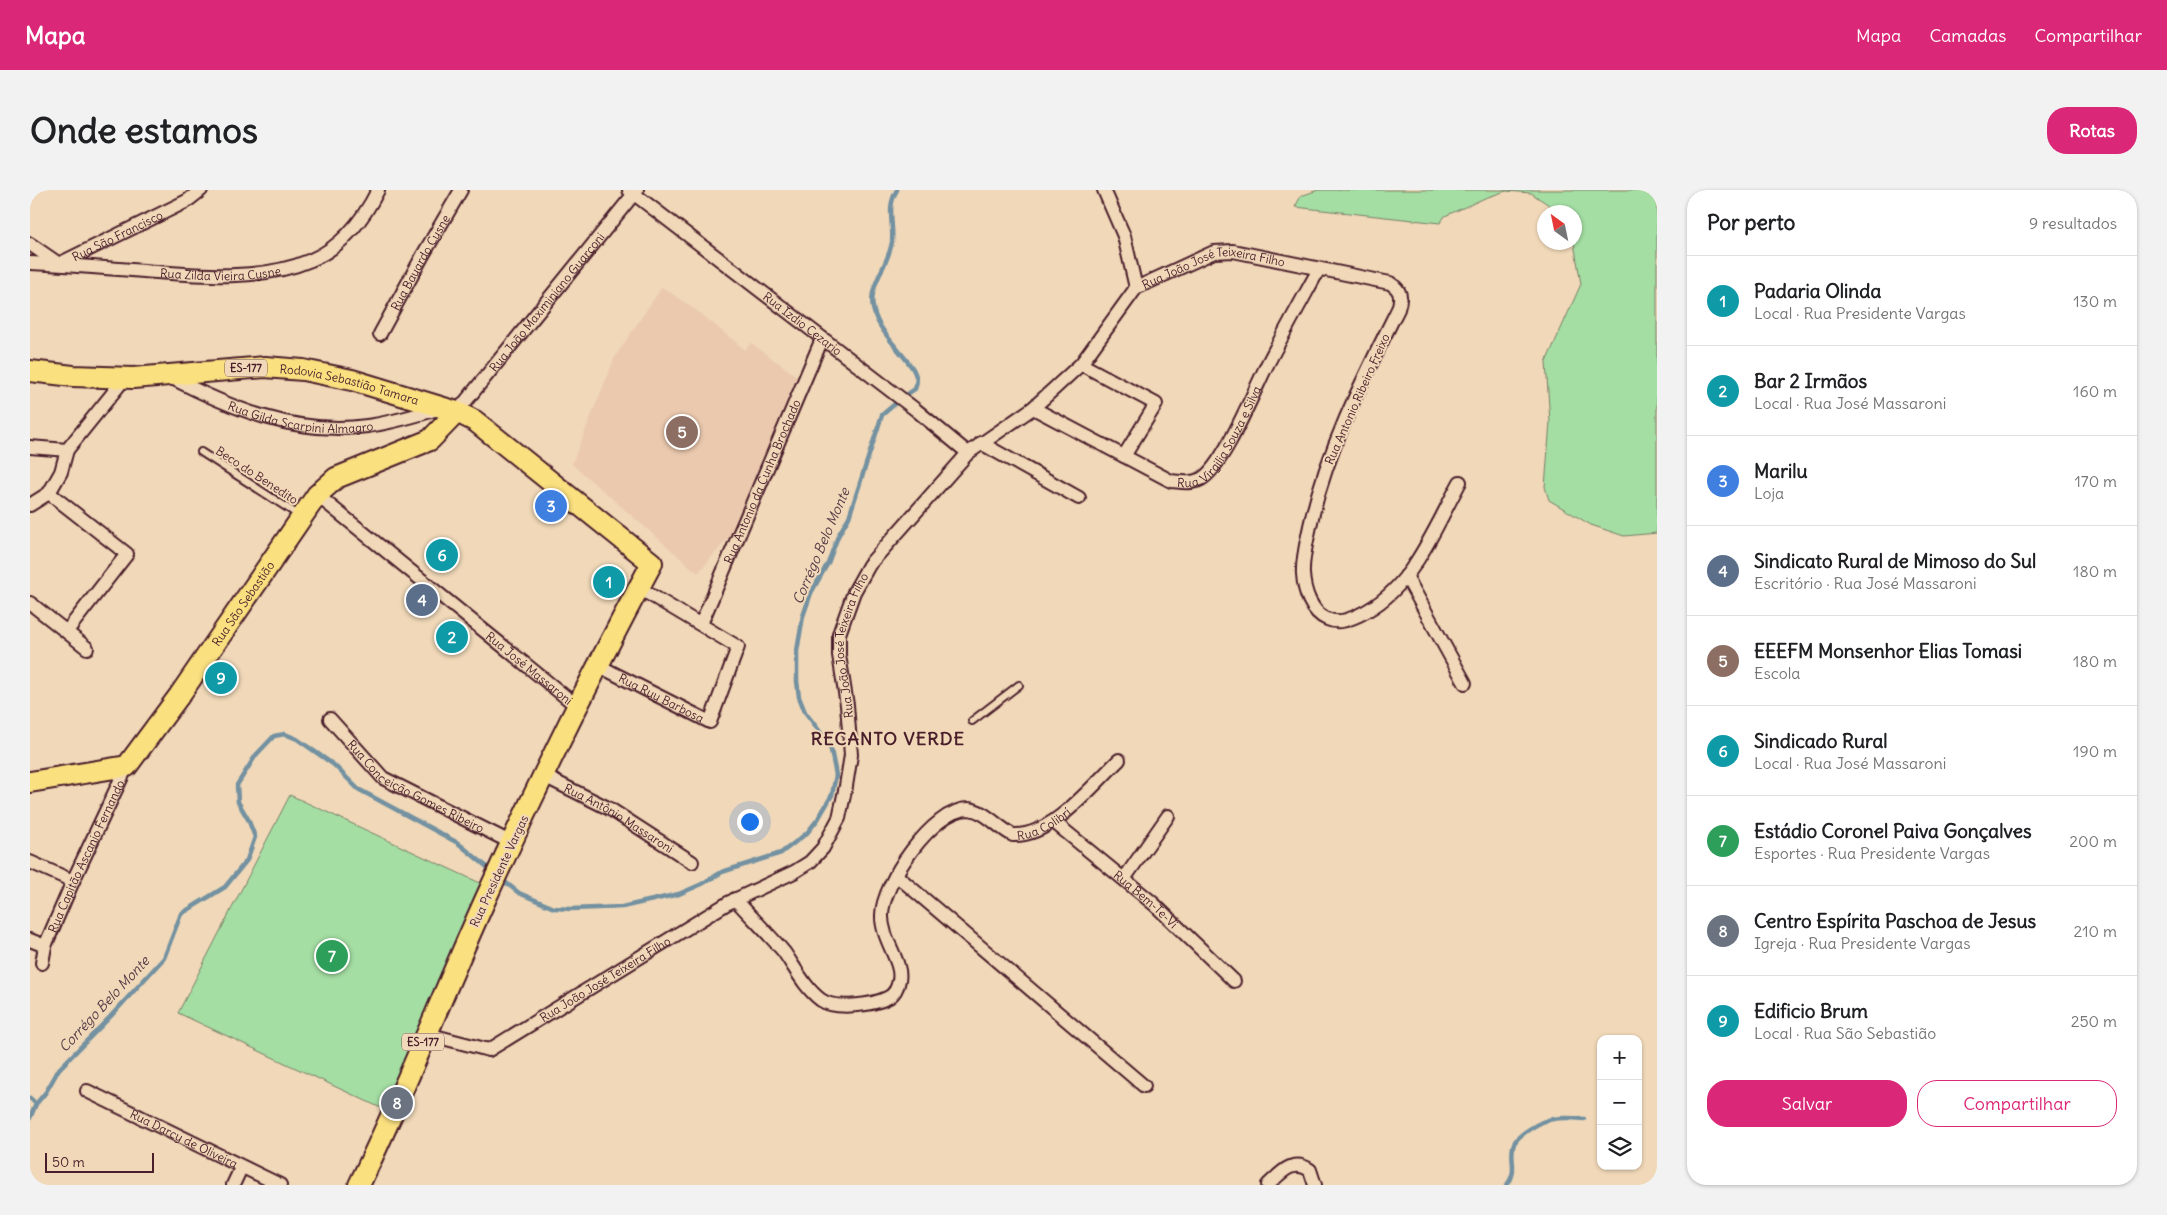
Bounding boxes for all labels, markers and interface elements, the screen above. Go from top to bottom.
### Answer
text: Mapa [25,20,85,50]
text: Mapa [1856,24,1901,47]
text: Camadas [1929,24,2006,47]
text: Compartilhar [2034,24,2142,47]
button: Rotas [2047,107,2137,154]
text: Onde estamos [30,108,258,152]
north arrow [1537,205,1582,250]
street label: Rua São Francisco [69,207,165,264]
text: Por perto [1707,209,1795,236]
street label: Rua Bayardo Cysne [387,212,453,313]
text: 9 resultados [2029,213,2117,233]
street label: Rua João Maximiniano Guarçoni [486,229,607,374]
street label: Rua João José Teixeira Filho [1139,243,1287,292]
street label: Rua Zilda Vieira Cysne [160,262,282,283]
text: Padaria Olinda [1754,279,1881,303]
street label: Rua Izdio Cezario [760,288,845,358]
text: 1 [1720,291,1726,311]
text: 130 m [2073,291,2117,311]
text: Local · Rua Presidente Vargas [1754,303,1966,323]
street label: Rua Antonio Ribeiro Freixo [1321,331,1393,467]
road number: ES-177 [225,360,267,377]
street label: Rodovia Sebastião Tamara [279,361,421,408]
text: Bar 2 Irmãos [1754,369,1867,393]
text: 2 [1719,381,1727,401]
text: 160 m [2073,381,2117,401]
street label: Rua Virgilia Souza e Silva [1176,383,1264,490]
text: Local · Rua José Massaroni [1754,393,1946,413]
street label: Rua Gilda Scarpini Almagro [226,397,374,436]
street label: Rua Antonio da Cunha Brochado [720,397,803,566]
pin: 5 [666,413,698,451]
street label: Beco do Benedito [213,443,301,507]
text: Marilu [1754,459,1808,483]
text: 3 [1718,471,1728,491]
text: 170 m [2074,471,2117,491]
text: Loja [1754,483,1784,503]
water label: Corrégo Belo Monte [788,484,854,607]
pin: 3 [535,487,567,525]
pin: 6 [426,536,458,574]
text: Sindicato Rural de Mimoso do Sul [1754,549,2036,573]
street label: Rua São Sebastião [208,558,277,649]
text: 4 [1718,561,1728,581]
text: 180 m [2073,561,2117,581]
pin: 1 [593,563,625,601]
street label: Rua João José Teixeira Filho [831,569,871,719]
text: Escritório · Rua José Massaroni [1754,573,1977,593]
pin: 4 [406,581,438,619]
pin: 2 [436,618,468,656]
street label: Rua José Massaroni [483,628,576,707]
text: EEEFM Monsenhor Elias Tomasi [1754,639,2022,663]
text: 5 [1718,651,1728,671]
text: 180 m [2073,651,2117,671]
pin: 9 [205,659,237,697]
text: Escola [1754,663,1800,683]
street label: Rua Ruy Barbosa [616,670,707,725]
district label: RECANTO VERDE [811,727,965,750]
text: Sindicado Rural [1754,729,1888,753]
street label: Rua Conceição Gomes Ribeiro [345,736,487,835]
text: 6 [1718,741,1728,761]
text: 190 m [2073,741,2117,761]
text: Local · Rua José Massaroni [1754,753,1946,773]
street label: Rua Capitão Ascanio Fernando [44,777,127,935]
street label: Rua Antônio Massaroni [562,780,677,856]
street label: Rua Colibrí [1016,804,1073,843]
your location [737,809,763,835]
street label: Rua Presidente Vargas [466,813,532,929]
text: Estádio Coronel Paiva Gonçalves [1754,819,2032,843]
text: 7 [1719,831,1727,851]
text: 200 m [2069,831,2117,851]
text: Esportes · Rua Presidente Vargas [1754,843,1990,863]
street label: Rua Bem-Te-Vi [1111,867,1181,931]
text: Centro Espírita Paschoa de Jesus [1754,909,2036,933]
text: 8 [1718,921,1728,941]
text: 210 m [2074,921,2117,941]
street label: Rua João José Teixeira Filho [537,933,673,1025]
text: Igreja · Rua Presidente Vargas [1754,933,1971,953]
pin: 7 [316,937,348,975]
water label: Corrégo Belo Monte [55,951,154,1056]
text: Edificio Brum [1754,999,1868,1023]
text: 9 [1718,1011,1728,1031]
text: 250 m [2071,1011,2117,1031]
text: Local · Rua São Sebastião [1754,1023,1936,1043]
road number: ES-177 [402,1034,444,1050]
map controls [1597,1035,1642,1170]
button: + [1597,1035,1642,1080]
button: − [1597,1080,1642,1125]
button: Salvar [1707,1080,1907,1127]
button: Compartilhar [1917,1080,2117,1127]
pin: 8 [381,1084,413,1122]
street label: Rua Darcy de Oliveira [128,1106,240,1171]
button: layers [1597,1125,1642,1170]
scale bar [45,1150,154,1173]
text: 50 m [52,1153,85,1171]

